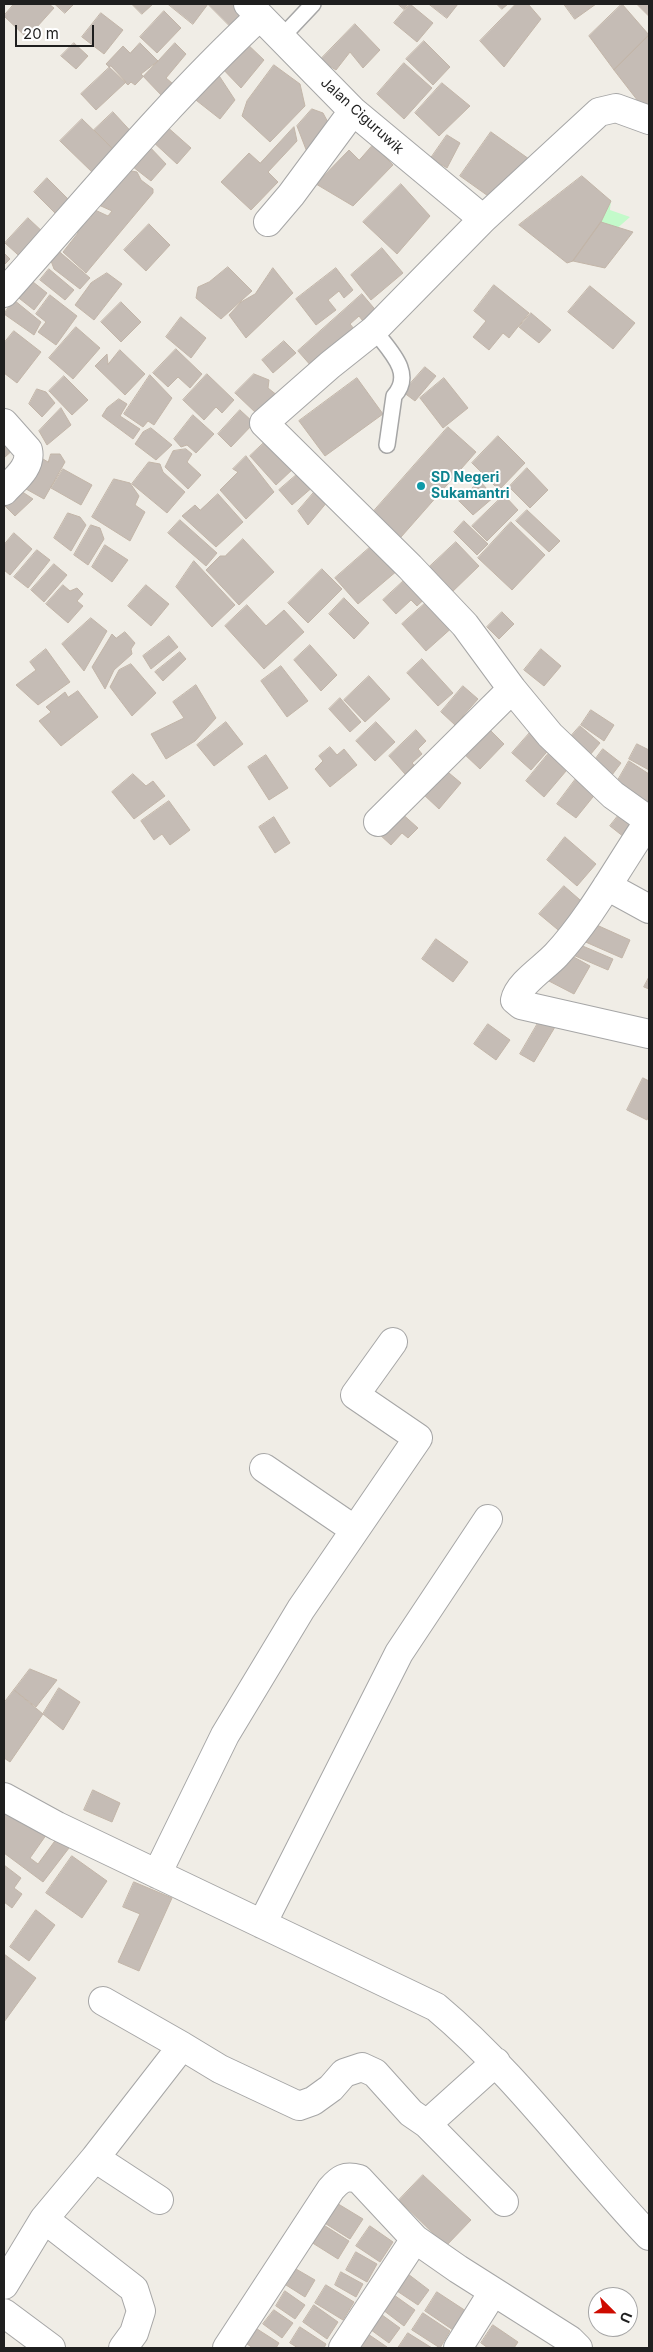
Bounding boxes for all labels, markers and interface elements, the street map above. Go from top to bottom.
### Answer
scale bar [18,15,96,47]
text: 20 m [23,24,59,43]
street label: Jalan Ciguruwik [317,74,407,158]
place label: SD Negeri Sukamantri [431,470,509,502]
marker: SD Negeri Sukamantri [415,480,427,492]
north arrow [588,2287,638,2337]
text: U [617,2310,636,2326]

